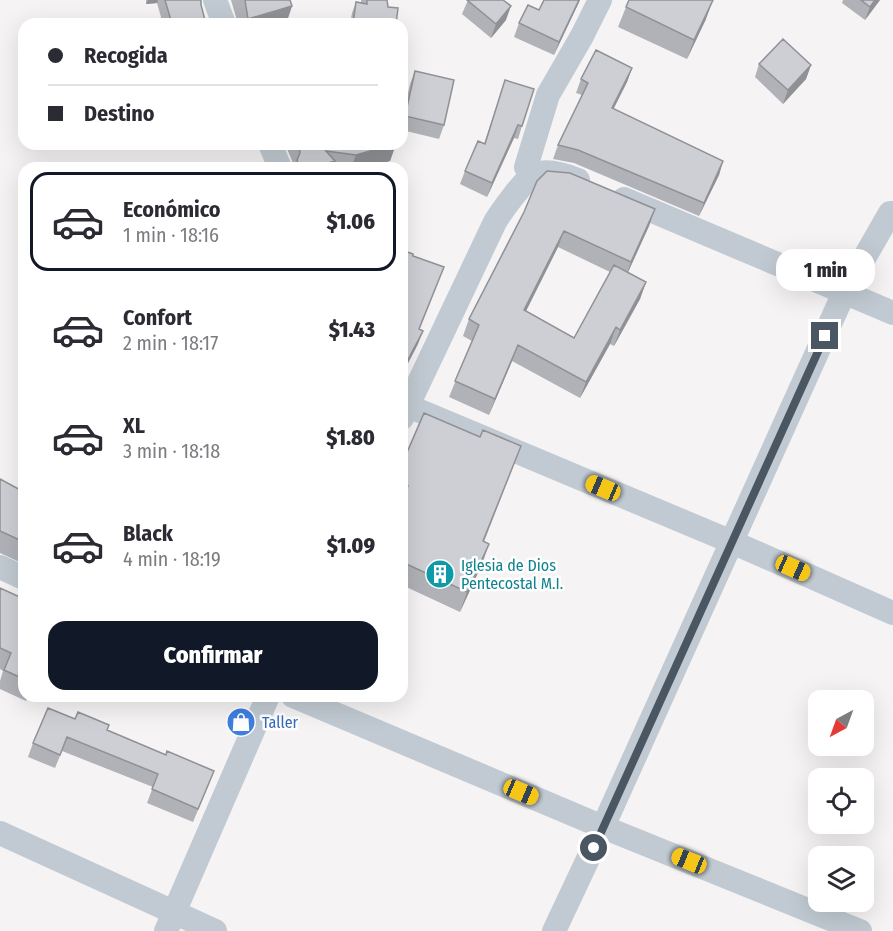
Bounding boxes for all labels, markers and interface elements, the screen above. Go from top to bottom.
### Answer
text: Recogida [84,42,168,69]
text: Destino [84,100,155,127]
icon: car [51,195,105,249]
text: Económico [123,196,221,223]
text: $1.06 [327,208,375,235]
text: 1 min · 18:16 [123,223,219,247]
callout: 1 min [776,249,874,291]
text: 1 min [804,258,847,282]
icon: car [51,303,105,357]
text: Confort [123,304,192,331]
text: $1.43 [329,316,375,343]
route end [811,322,838,349]
text: 2 min · 18:17 [123,331,218,355]
icon: car [51,411,105,465]
text: XL [123,412,145,439]
text: $1.80 [326,424,375,451]
text: 3 min · 18:18 [123,439,220,463]
car [583,473,623,503]
icon: car [51,519,105,573]
text: Black [123,520,173,547]
text: $1.09 [327,532,375,559]
text: 4 min · 18:19 [123,547,221,571]
car [773,552,813,584]
place label: Iglesia de Dios Pentecostal M.I. [461,556,563,593]
building icon: Iglesia de Dios Pentecostal M.I. [424,558,456,590]
button: Confirmar [48,621,378,690]
north arrow [808,690,874,756]
map controls [808,690,874,912]
shop icon: Taller [225,706,257,738]
place label: Taller [262,713,299,732]
button: locate [808,768,874,834]
car [501,777,541,807]
route start [580,834,607,861]
car [669,846,709,876]
button: layers [808,846,874,912]

